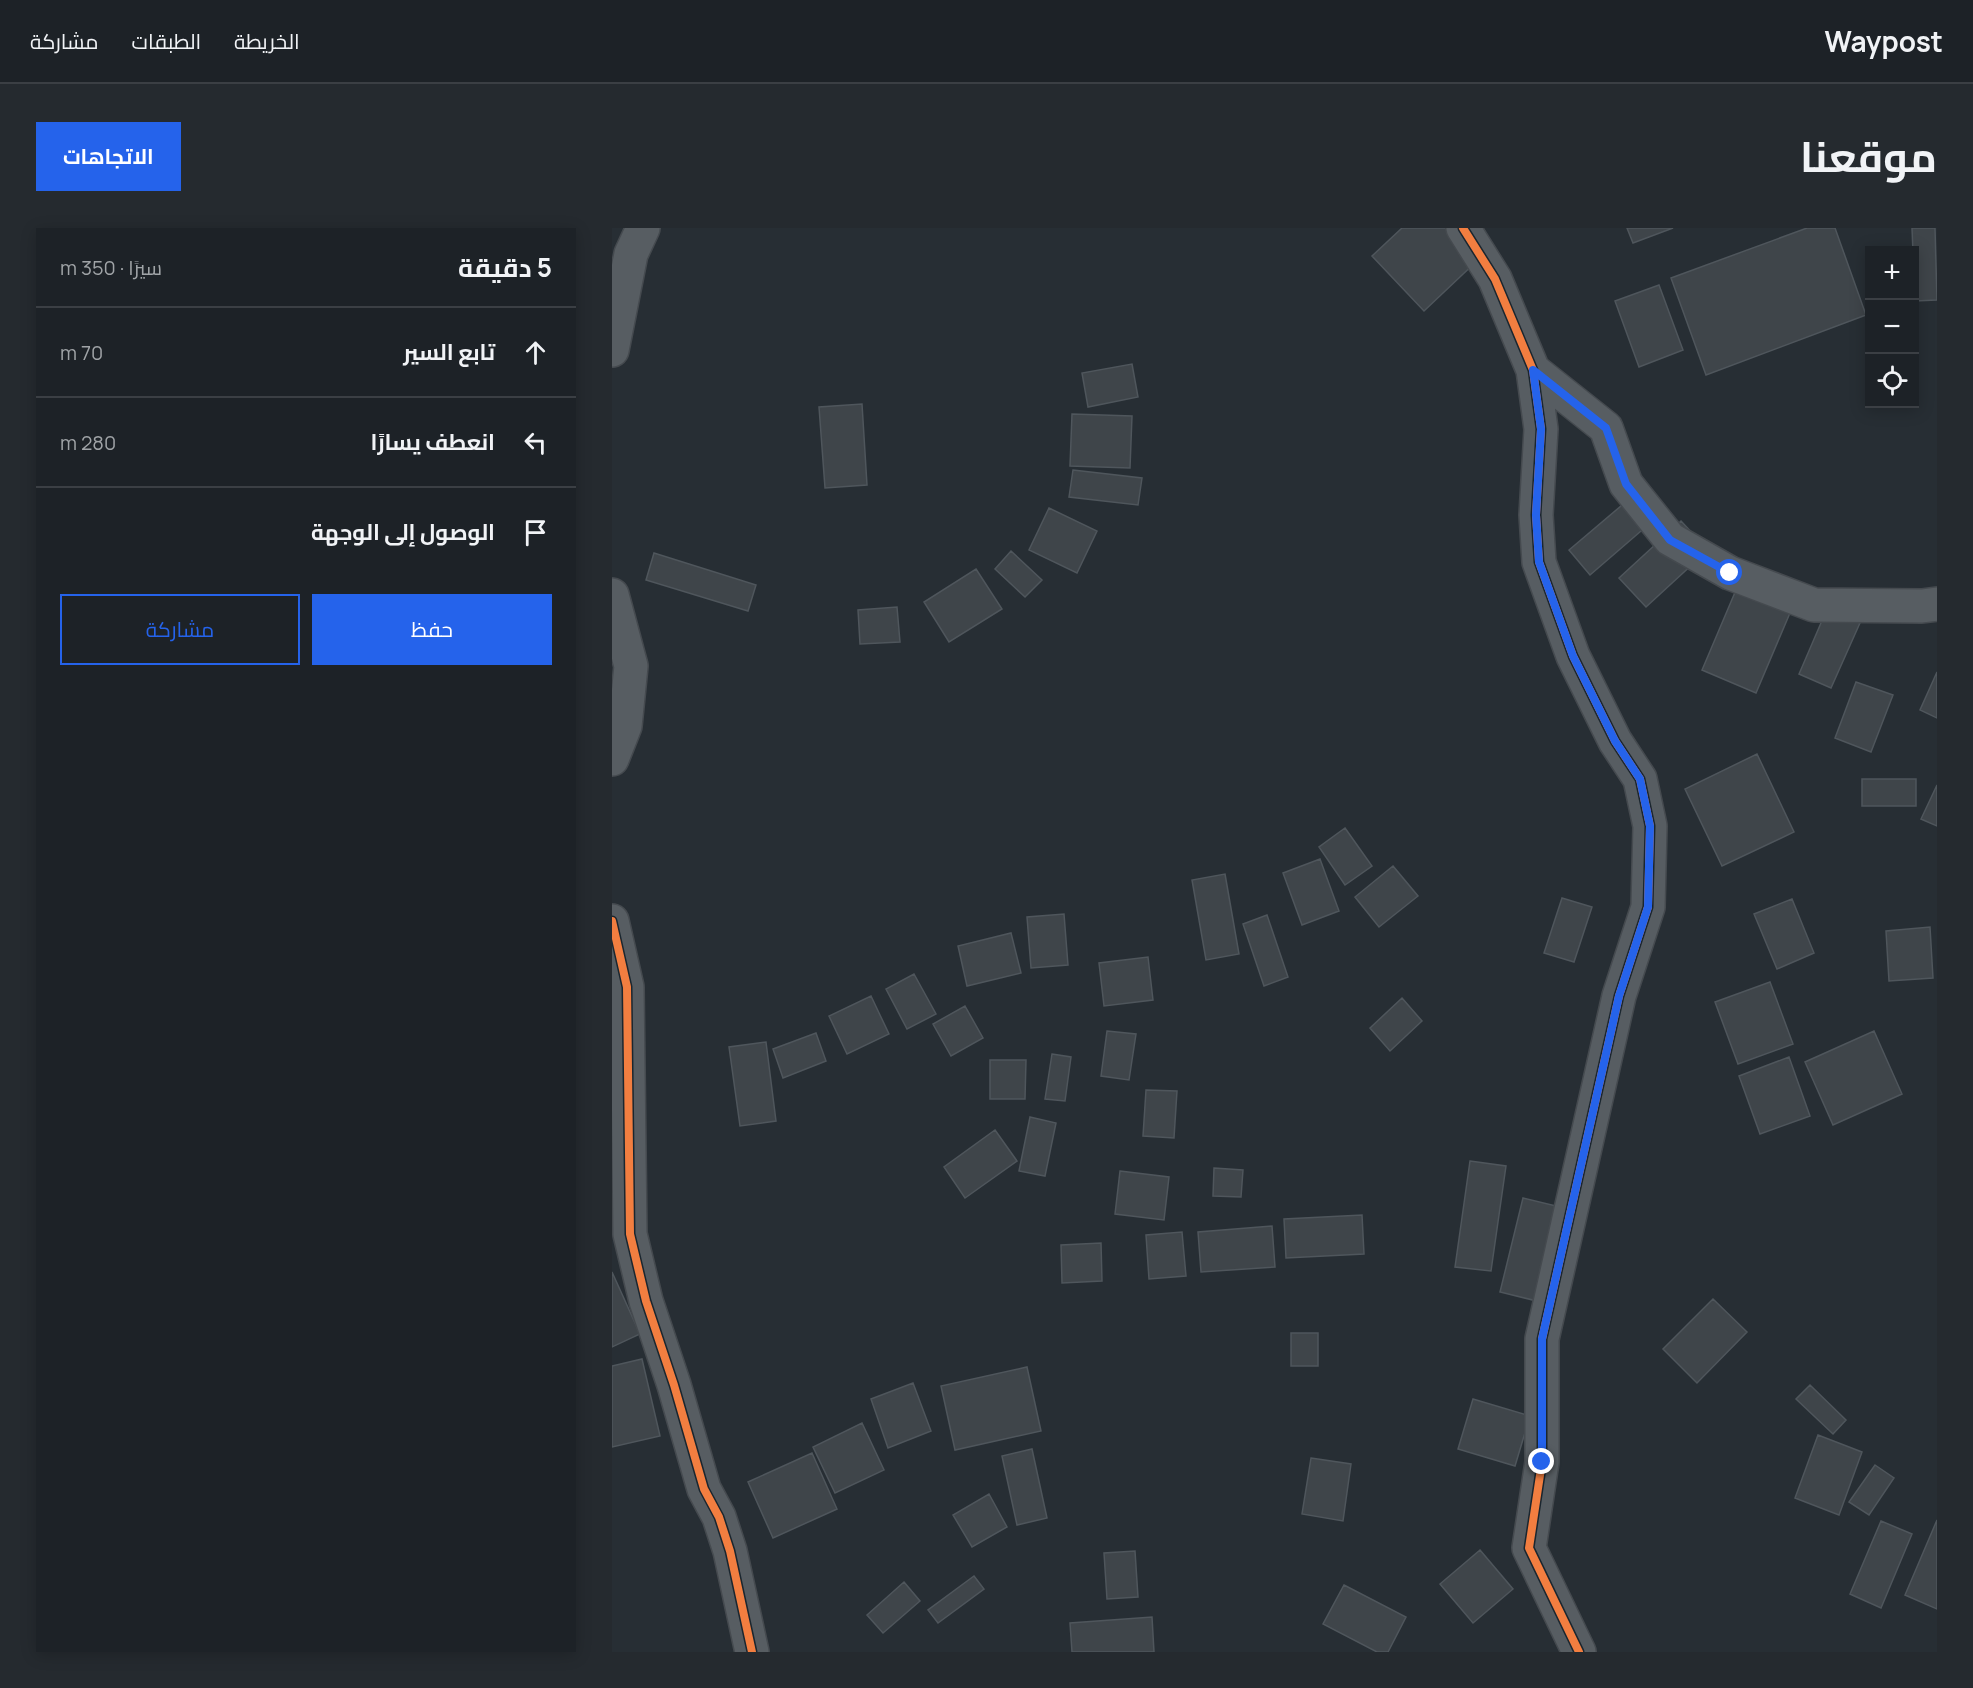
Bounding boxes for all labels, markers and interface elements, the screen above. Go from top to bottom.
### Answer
text: Waypost [1825,22,1943,60]
text: مشاركة [30,27,99,55]
text: الطبقات [132,27,201,55]
text: الخريطة [234,27,300,55]
button: الاتجاهات [36,122,181,191]
text: موقعنا [1800,127,1937,185]
map controls [1865,246,1919,408]
button: + [1865,246,1919,300]
text: 5 دقيقة [458,249,552,285]
text: سيرًا · 350 m [60,254,162,281]
button: − [1865,300,1919,354]
icon: ahead [519,336,552,369]
text: تابع السير [403,337,495,367]
text: 70 m [60,339,103,366]
button: locate [1865,354,1919,408]
icon: left [519,426,552,459]
text: انعطف يسارًا [371,427,495,457]
text: 280 m [60,429,116,456]
icon: arrive [519,516,552,549]
text: الوصول إلى الوجهة [311,517,495,547]
route start [1716,559,1742,585]
button: مشاركة [60,594,300,665]
button: حفظ [312,594,552,665]
route end [1528,1448,1554,1474]

